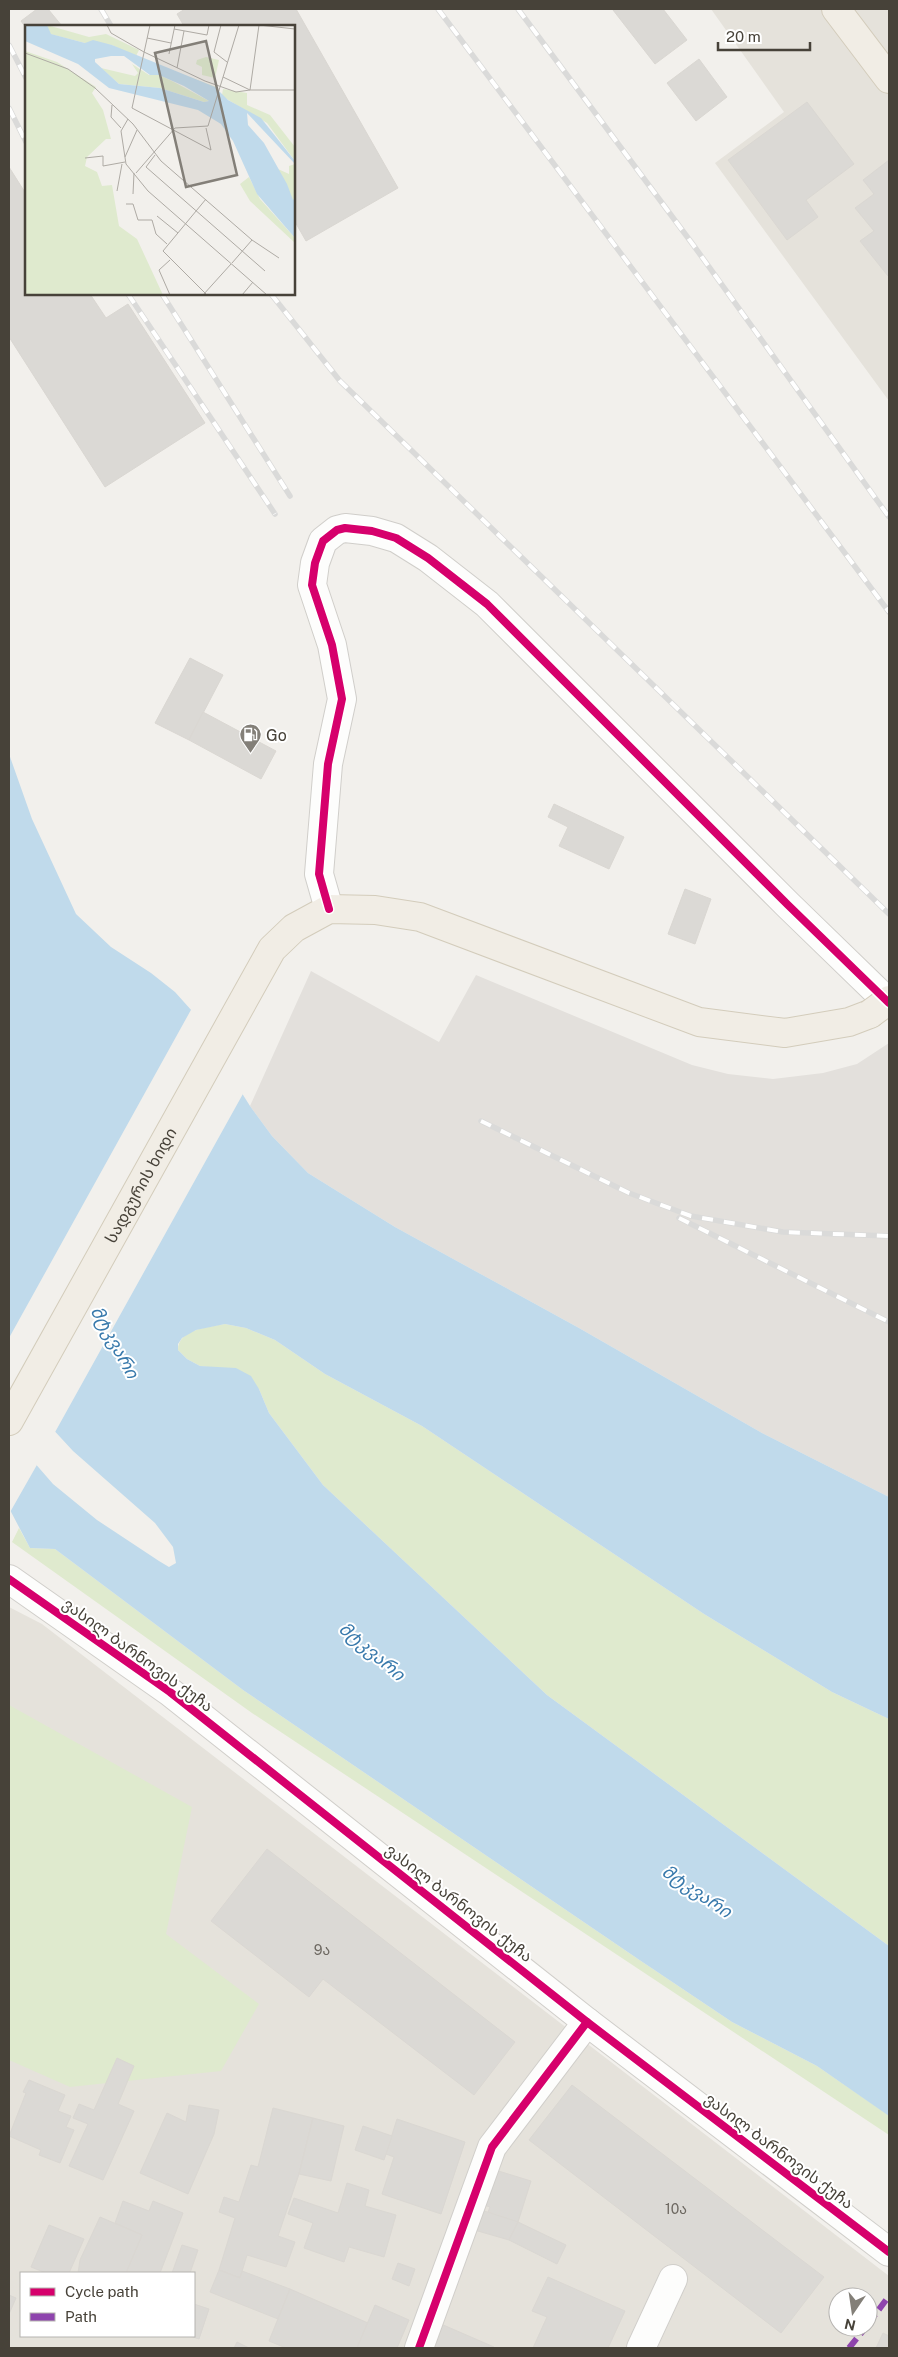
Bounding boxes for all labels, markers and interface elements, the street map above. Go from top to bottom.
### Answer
scale bar [718,20,810,52]
inset map [25,25,295,295]
text: 20 m [726,28,761,45]
fuel station icon: Go [238,723,262,754]
place label: Go [266,726,287,745]
street label: სადგურის ხიდი [101,1124,180,1246]
water label: მტკვარი [86,1302,144,1383]
street label: ვასილ ბარნოვის ქუჩა [59,1594,217,1717]
water label: მტკვარი [334,1617,410,1686]
street label: ვასილ ბარნოვის ქუჩა [381,1840,536,1967]
water label: მტკვარი [658,1860,736,1923]
house number: 9ა [314,1942,330,1958]
street label: ვასილ ბარნოვის ქუჩა [700,2089,857,2214]
house number: 10ა [665,2201,687,2217]
legend [20,2272,195,2337]
text: Cycle path [65,2283,139,2300]
north arrow [828,2287,878,2337]
text: Path [65,2308,97,2325]
text: N [843,2316,857,2334]

